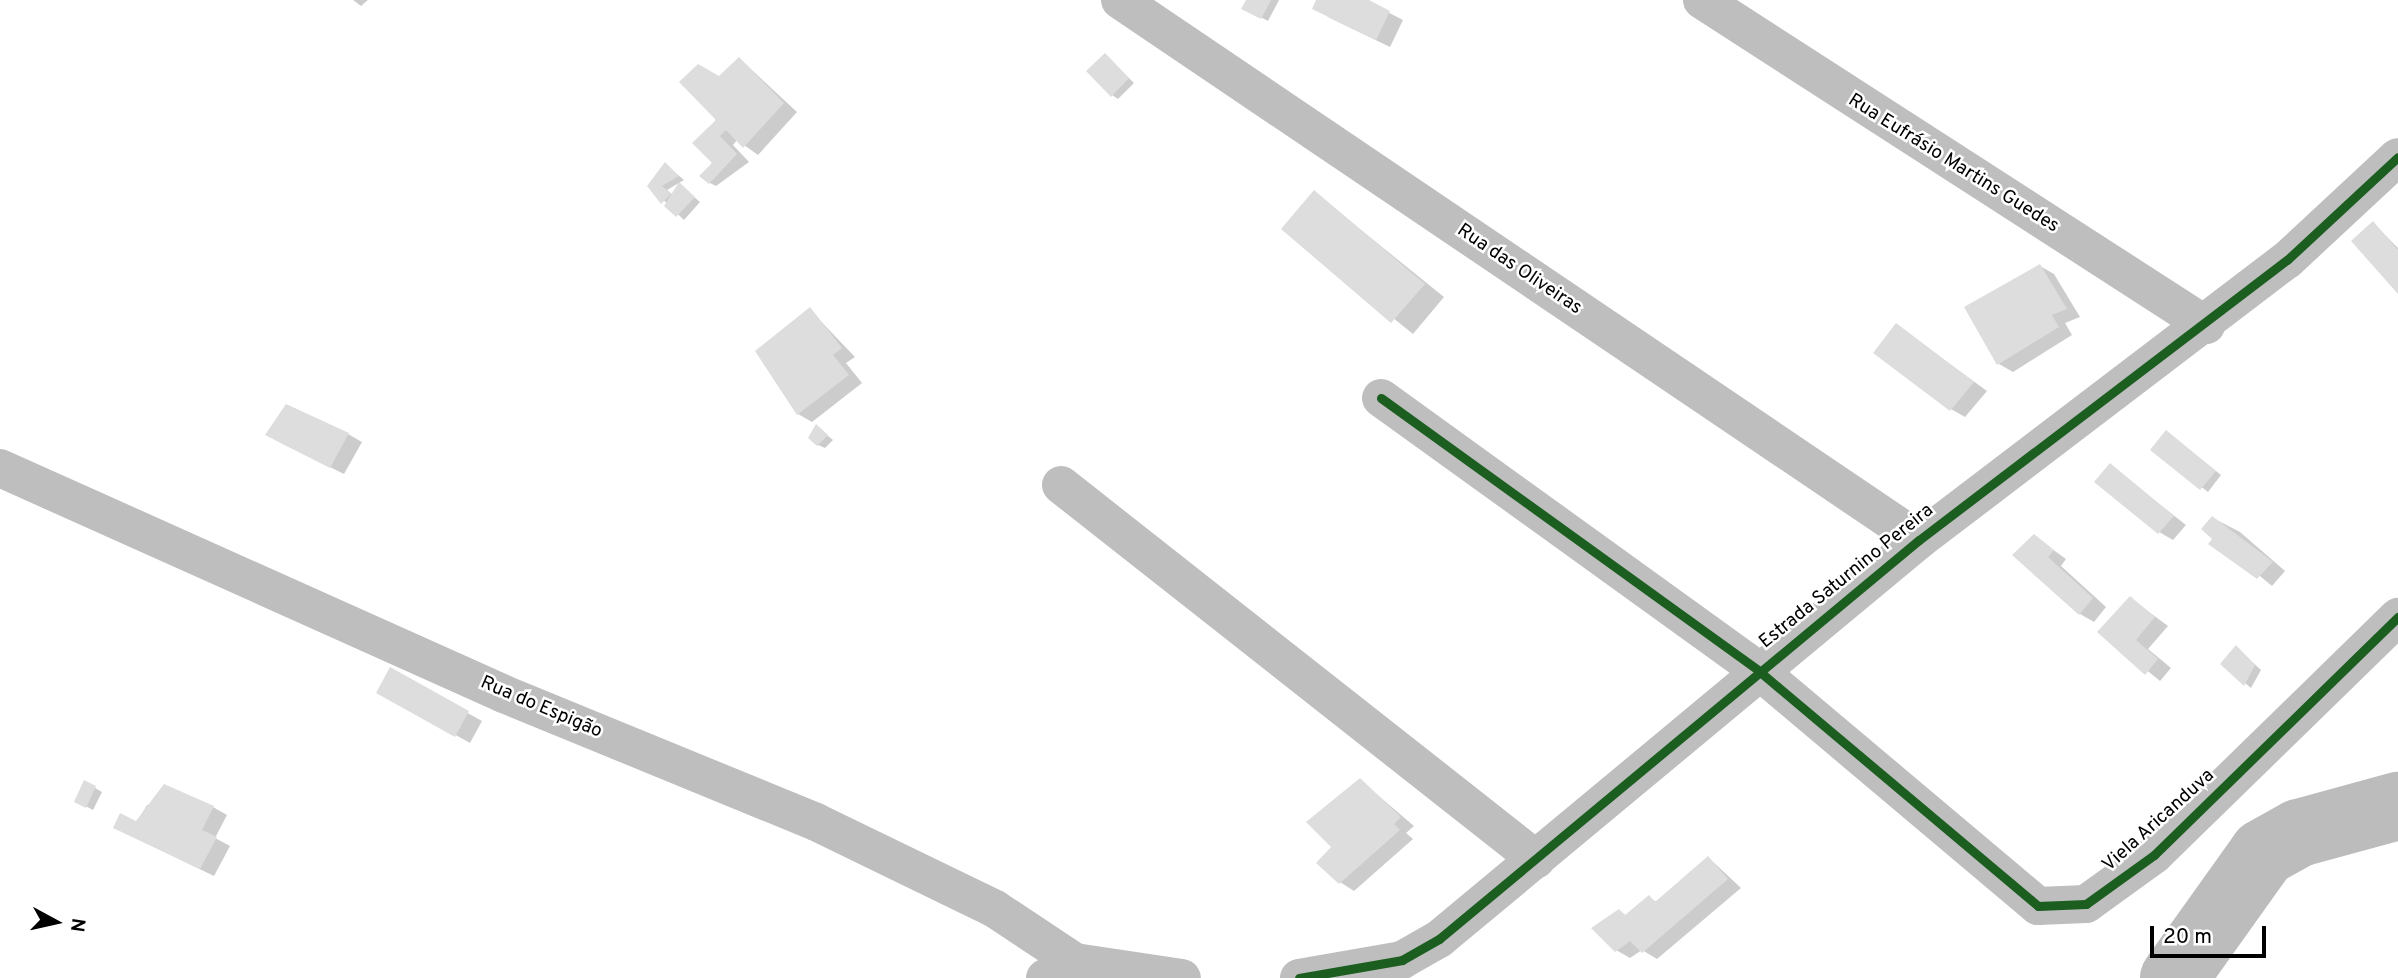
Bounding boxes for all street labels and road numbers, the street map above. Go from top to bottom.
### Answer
street label: Rua Eufrásio Martins Guedes [1843,90,2063,238]
street label: Rua das Oliveiras [1452,220,1586,320]
street label: Estrada Saturnino Pereira [1755,500,1939,654]
street label: Rua do Espigão [477,672,605,744]
street label: Viela Aricanduva [2098,765,2220,877]

